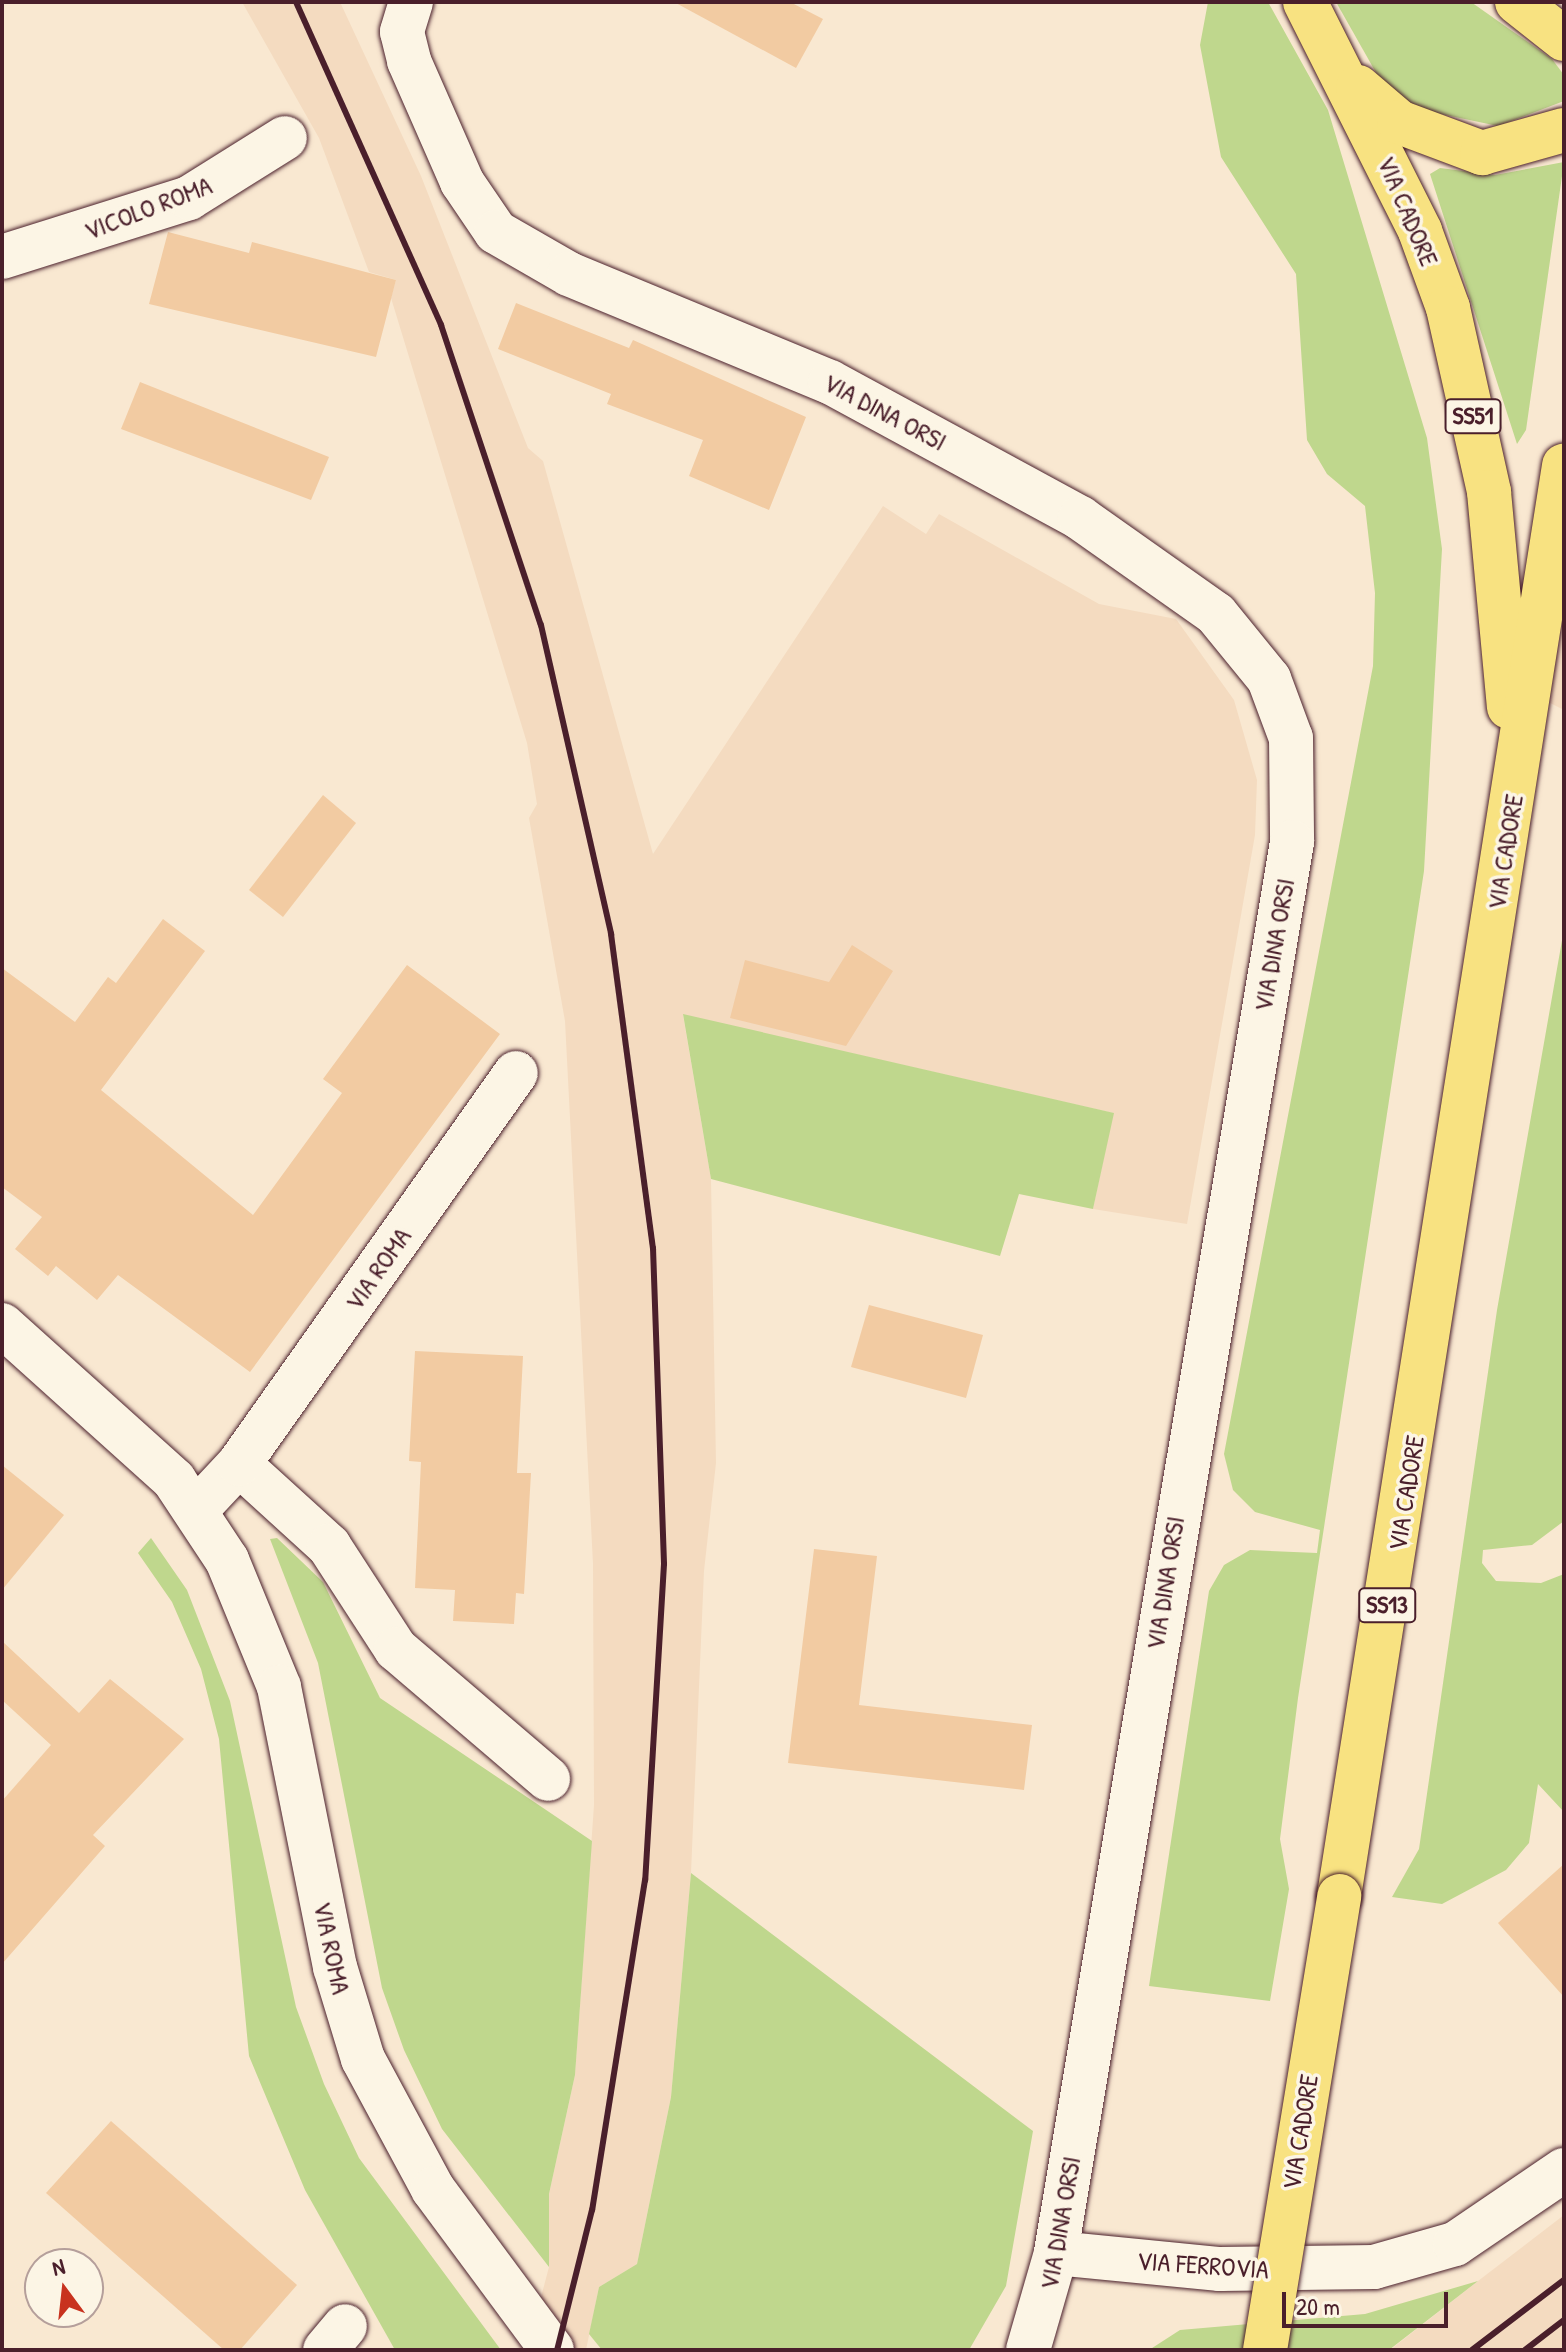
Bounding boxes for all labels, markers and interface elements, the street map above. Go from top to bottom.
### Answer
street label: VIA CADORE [1371,151,1445,271]
street label: VICOLO ROMA [80,169,216,247]
street label: VIA DINA ORSI [818,367,952,457]
road number: SS51 [1443,396,1503,436]
street label: VIA CADORE [1480,792,1530,912]
street label: VIA DINA ORSI [1247,876,1301,1014]
street label: VIA ROMA [338,1222,418,1316]
street label: VIA CADORE [1381,1433,1431,1553]
street label: VIA DINA ORSI [1139,1514,1191,1652]
road number: SS13 [1357,1585,1417,1625]
street label: VIA ROMA [307,1899,357,1997]
street label: VIA CADORE [1275,2072,1325,2192]
street label: VIA DINA ORSI [1033,2154,1087,2292]
street label: VIA FERROVIA [1136,2245,1270,2285]
north arrow [24,2248,104,2328]
text: N [49,2251,68,2283]
scale bar [1286,2276,1452,2326]
text: 20 m [1296,2290,1340,2322]

